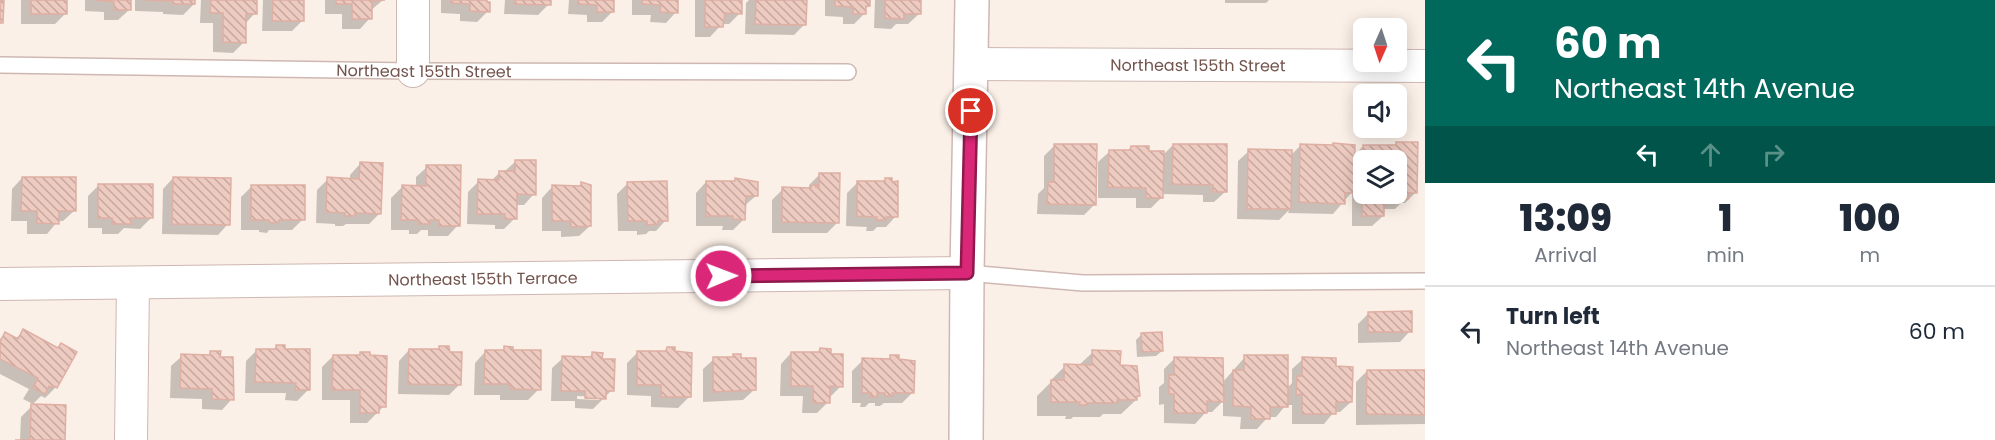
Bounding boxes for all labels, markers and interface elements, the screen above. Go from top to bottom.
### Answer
text: 60 m [1554,14,1662,73]
north arrow [1353,18,1407,72]
map controls [1353,18,1407,204]
icon: left [1455,24,1533,102]
street label: Northeast 155th Street [1110,54,1286,77]
street label: Northeast 155th Street [336,59,512,83]
text: Northeast 14th Avenue [1554,70,1855,107]
button: sound [1353,84,1407,138]
pin [945,85,996,136]
icon: arrive [954,94,987,127]
icon: left [1631,138,1664,171]
icon: ahead [1694,138,1727,171]
icon: right [1757,138,1790,171]
button: layers [1353,150,1407,204]
text: 13:09 [1520,193,1612,244]
text: 1 [1719,193,1732,244]
text: 100 [1839,193,1900,244]
text: Arrival [1534,241,1597,269]
text: min [1706,241,1745,269]
text: m [1860,241,1880,269]
position arrow [689,244,753,308]
street label: Northeast 155th Terrace [388,266,578,292]
text: Turn left [1506,301,1600,332]
icon: left [1455,315,1488,348]
text: 60 m [1909,316,1965,347]
text: Northeast 14th Avenue [1506,334,1729,362]

